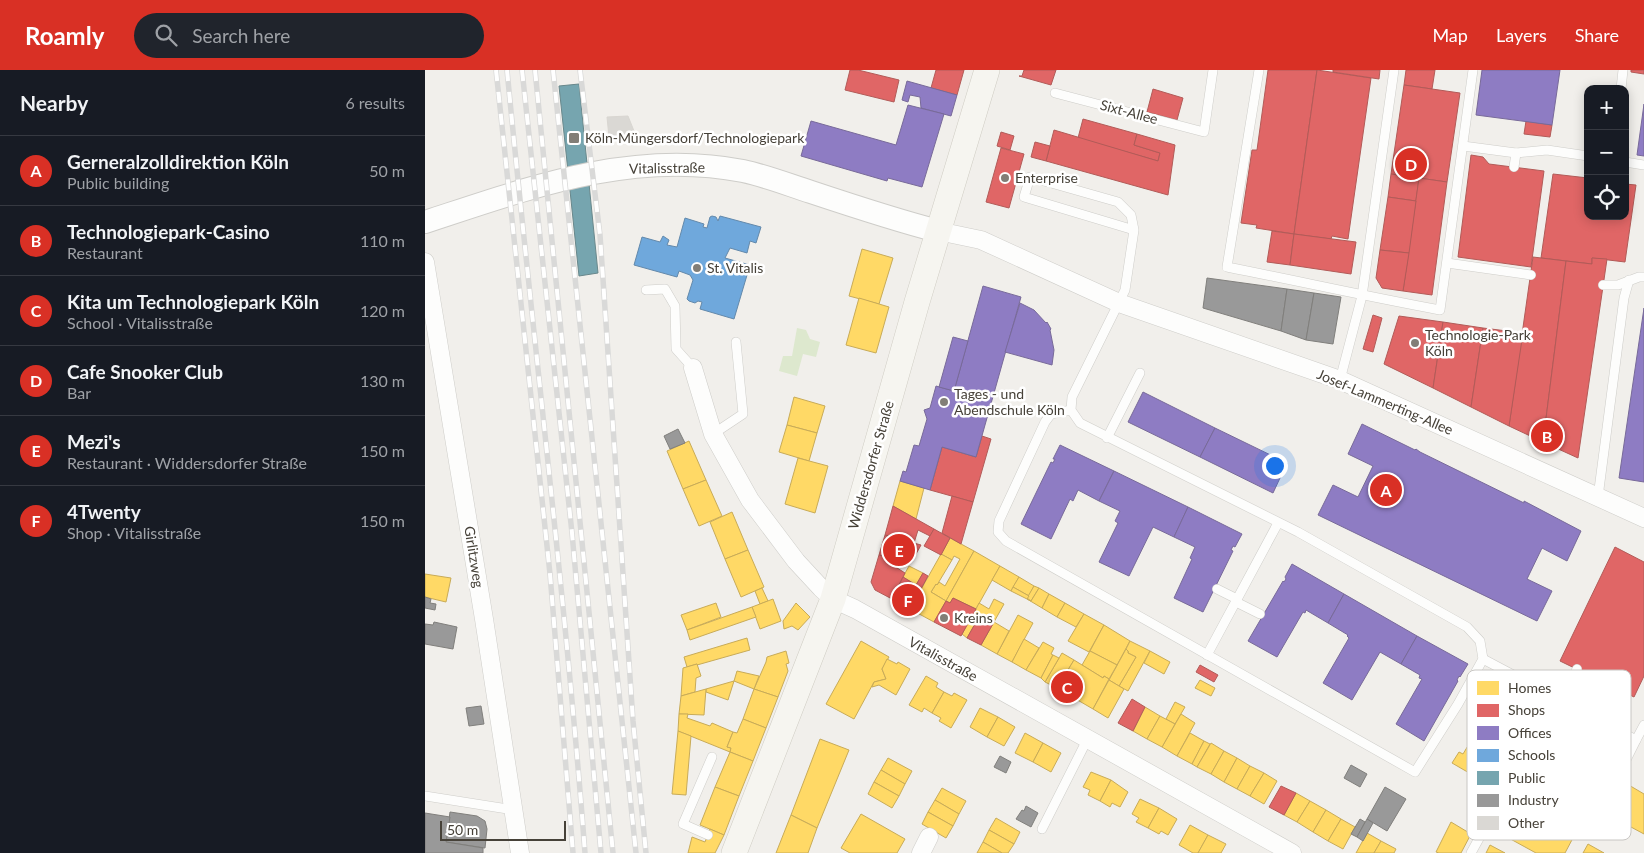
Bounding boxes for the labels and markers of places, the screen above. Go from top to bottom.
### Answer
place label: Köln-Müngersdorf/Technologiepark [585,129,805,146]
marker: Köln-Müngersdorf/Technologiepark [567,131,581,145]
pin: D [1395,145,1427,183]
place label: Enterprise [1015,169,1078,186]
marker: Enterprise [999,172,1011,184]
place label: St. Vitalis [707,259,763,276]
marker: St. Vitalis [691,262,703,274]
place label: Technologie-Park Köln [1425,326,1532,359]
marker: Technologie-Park Köln [1409,337,1421,349]
place label: Tages - und Abendschule Köln [954,385,1065,418]
marker: Tages - und Abendschule Köln [938,396,950,408]
pin: B [1531,417,1563,455]
pin: A [1370,471,1402,509]
pin: E [883,531,915,569]
pin: F [892,581,924,619]
place label: Kreins [954,609,993,626]
marker: Kreins [938,612,950,624]
pin: C [1051,668,1083,706]

